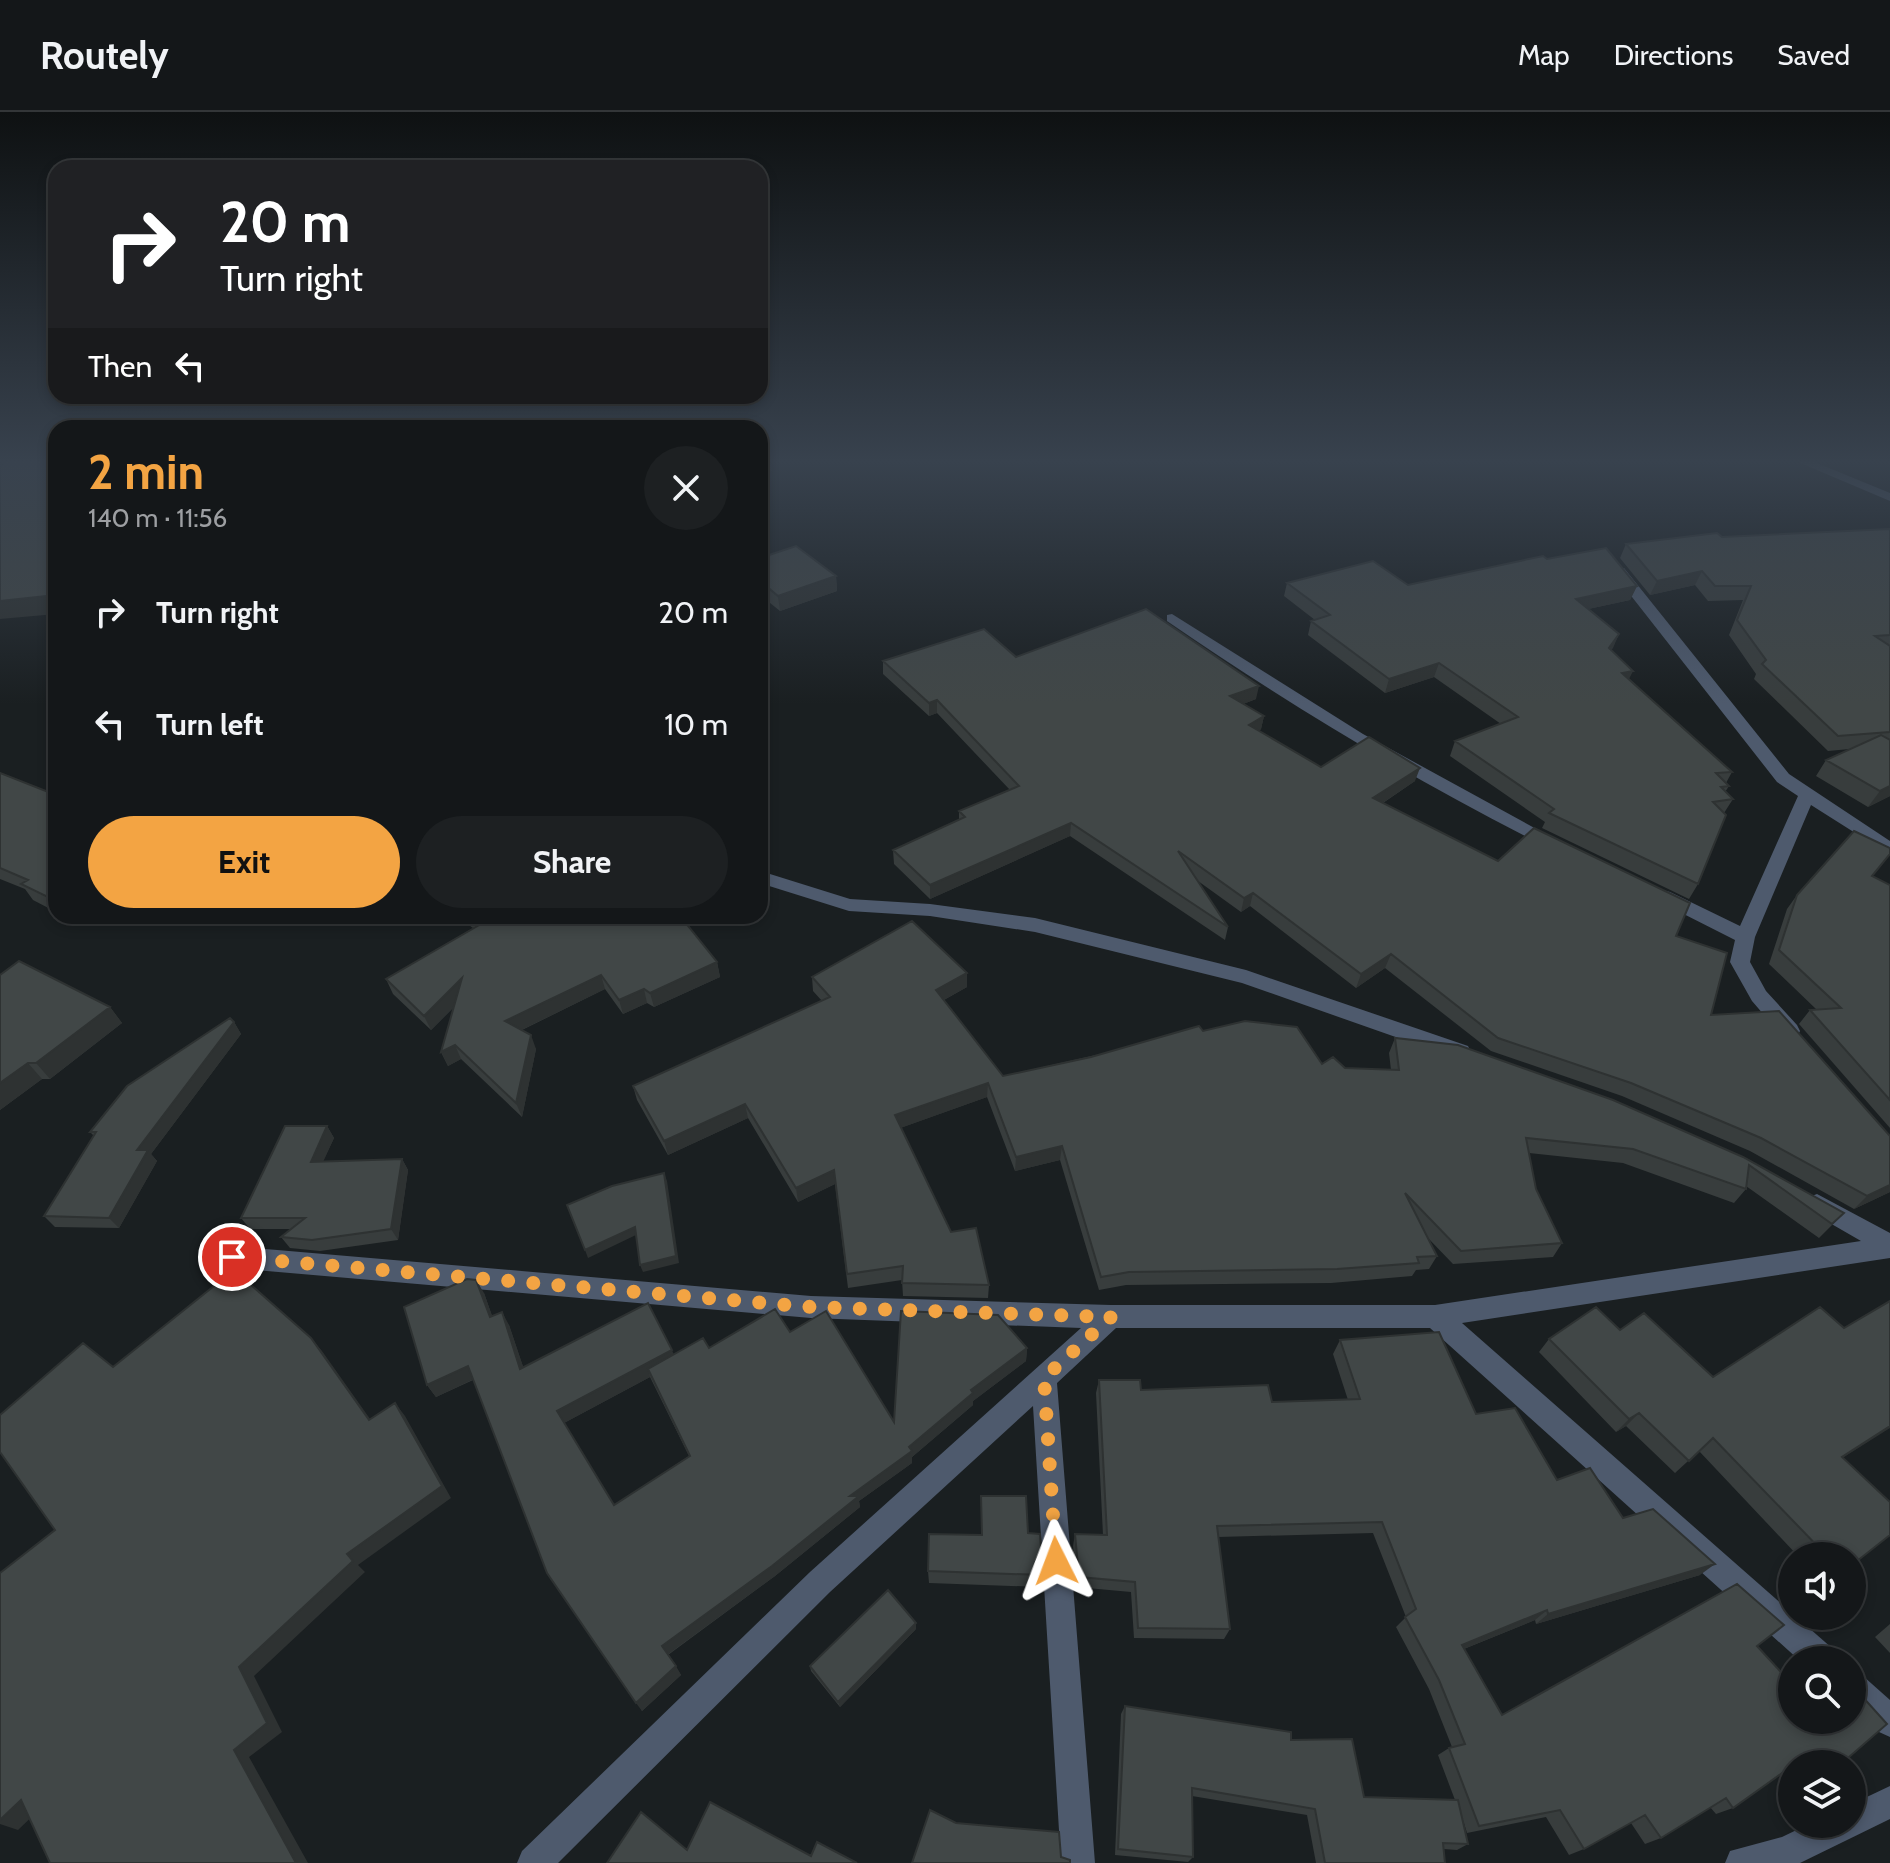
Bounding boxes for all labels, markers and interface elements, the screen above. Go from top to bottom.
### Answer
text: Routely [40,32,169,79]
text: Map [1518,38,1570,72]
text: Directions [1614,38,1733,72]
text: Saved [1777,38,1850,72]
text: 20 m [220,188,350,256]
icon: right [88,192,192,296]
text: Turn right [220,256,363,300]
icon: left [168,344,212,388]
text: Then [88,348,152,385]
text: 2 min [88,443,204,501]
button: close [644,446,728,530]
text: 140 m · 11:56 [88,502,227,534]
icon: right [88,590,132,634]
text: Turn right [156,594,279,631]
text: 20 m [658,594,728,631]
icon: left [88,702,132,746]
text: Turn left [156,706,264,743]
text: 10 m [664,706,728,743]
button: Exit [88,816,400,908]
button: Share [416,816,728,908]
pin [198,1223,266,1291]
icon: arrive [210,1235,254,1279]
position arrow [1014,1519,1098,1603]
map controls [1778,1542,1866,1838]
button: sound [1778,1542,1866,1630]
button: search [1778,1646,1866,1734]
button: layers [1778,1750,1866,1838]

